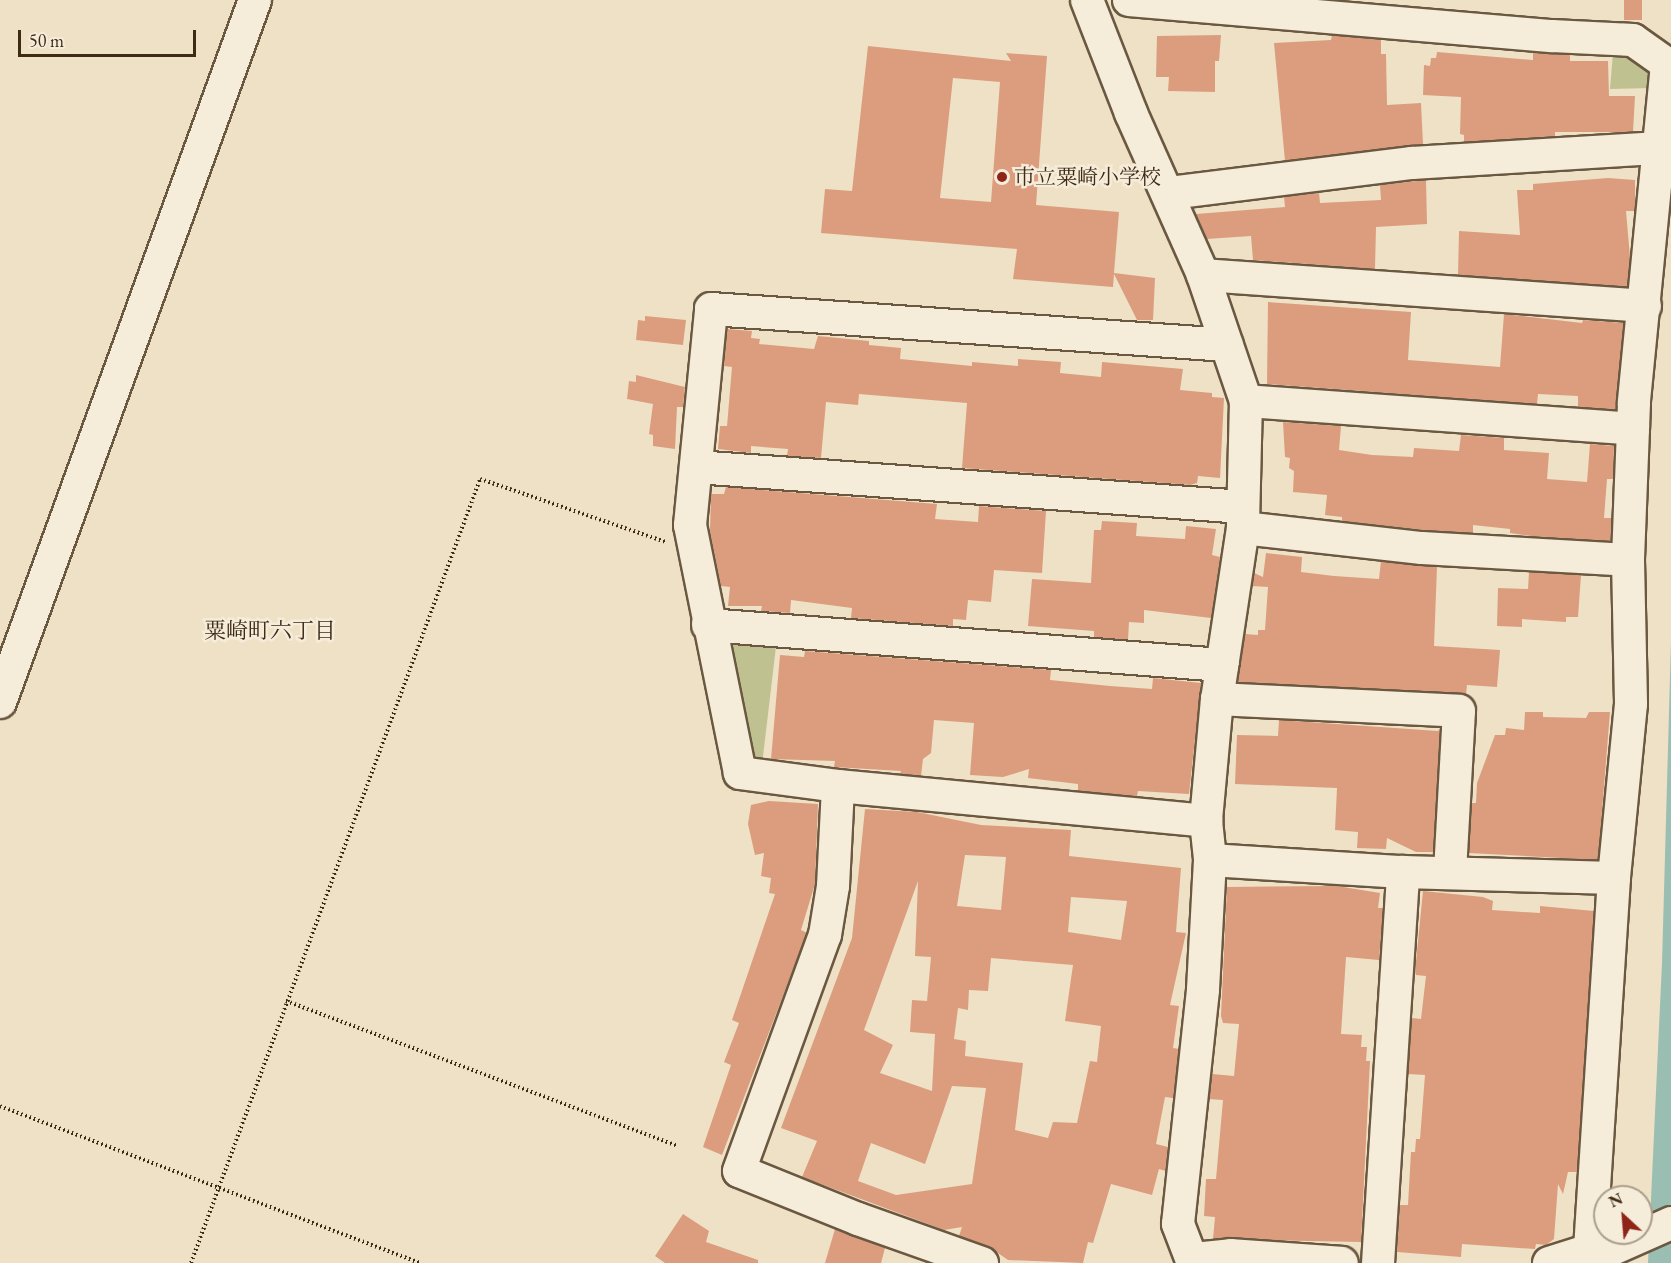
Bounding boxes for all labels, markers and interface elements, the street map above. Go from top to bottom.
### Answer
scale bar [21,18,200,56]
text: 50 m [29,29,64,52]
place label: 市立粟崎小学校 [1014,164,1161,190]
marker: 市立粟崎小学校 [995,170,1009,184]
district label: 粟崎町六丁目 [204,618,336,644]
north arrow [1593,1185,1653,1245]
text: N [1605,1188,1626,1212]

